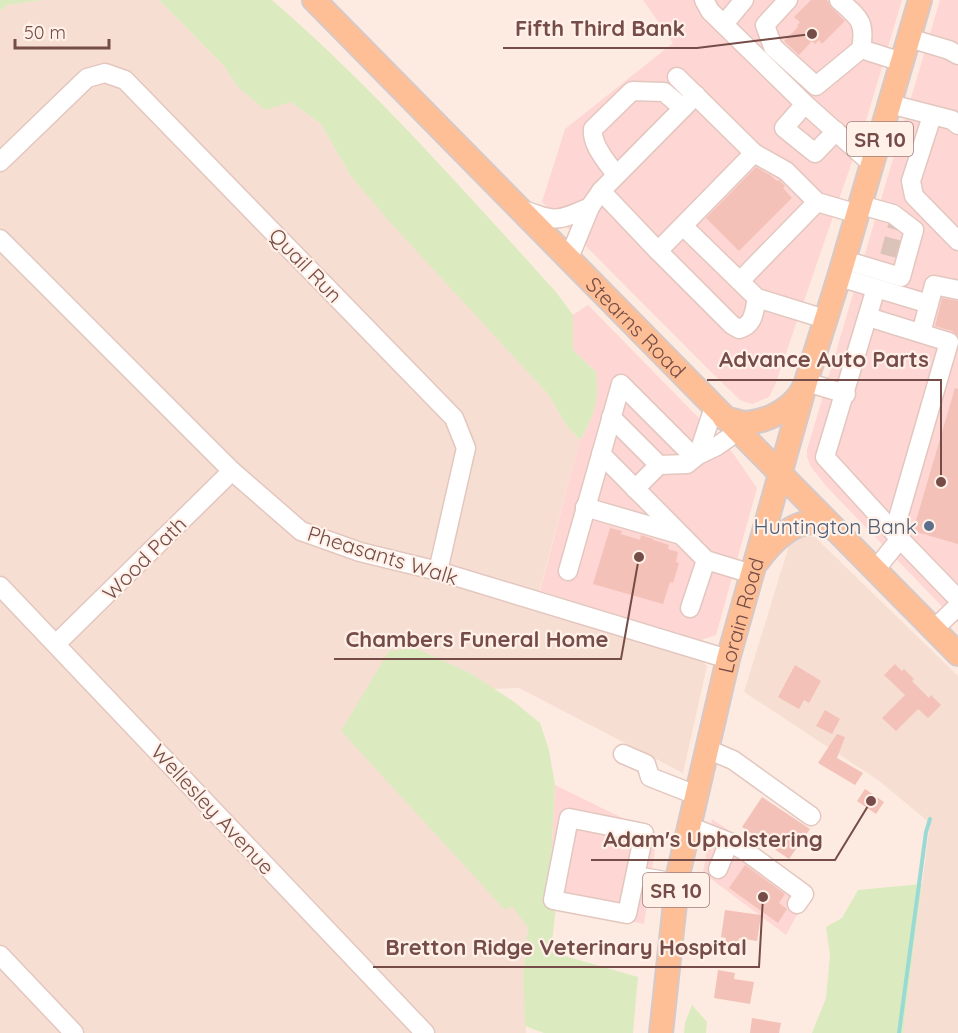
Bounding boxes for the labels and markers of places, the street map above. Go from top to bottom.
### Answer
callout: Fifth Third Bank [503,8,697,48]
callout: Advance Auto Parts [707,340,941,380]
place label: Huntington Bank [754,513,917,539]
marker: Huntington Bank [922,519,936,533]
callout: Chambers Funeral Home [334,619,621,659]
callout: Adam's Upholstering [591,820,835,860]
callout: Bretton Ridge Veterinary Hospital [373,927,759,967]

